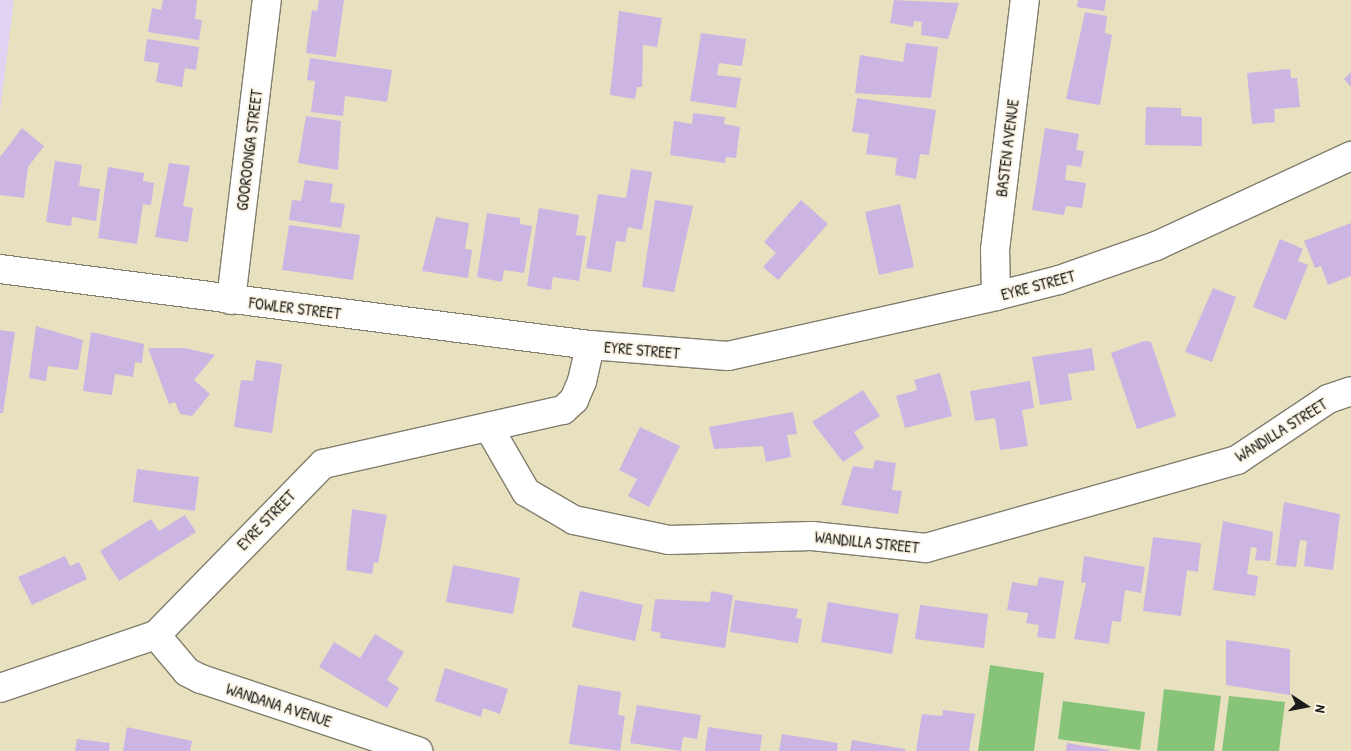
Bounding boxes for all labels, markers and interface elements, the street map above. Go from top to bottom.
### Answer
street label: GOOROONGA STREET [232,88,266,212]
street label: BASTEN AVENUE [991,98,1023,198]
street label: EYRE STREET [999,266,1077,304]
street label: FOWLER STREET [248,293,342,323]
street label: EYRE STREET [603,337,681,363]
street label: WANDILLA STREET [1232,394,1330,466]
street label: EYRE STREET [233,486,299,554]
street label: WANDILLA STREET [814,527,920,557]
street label: WANDANA AVENUE [224,679,334,731]
north arrow [1281,681,1331,731]
text: N [1311,703,1331,714]

